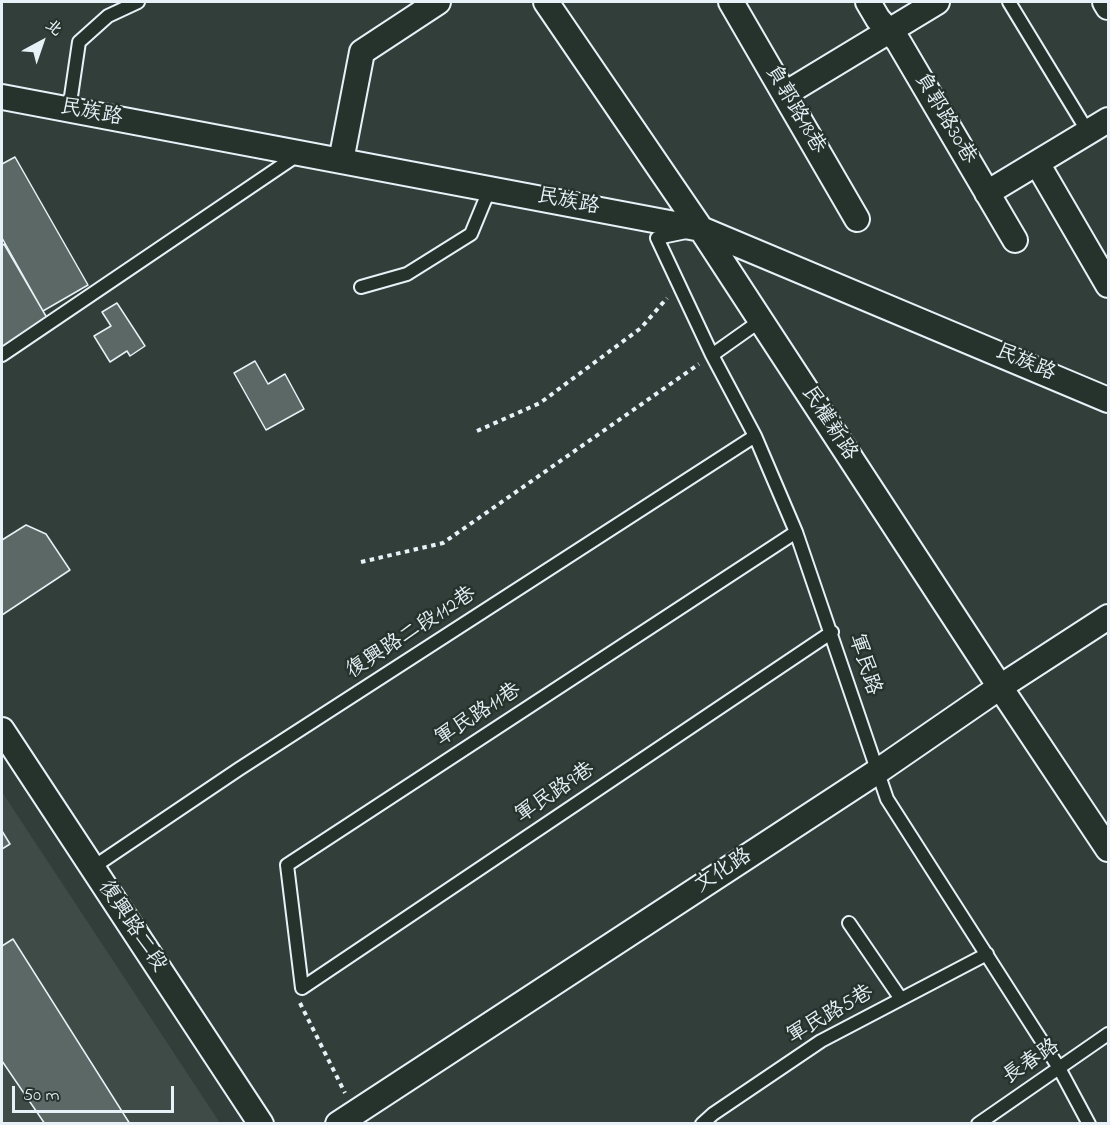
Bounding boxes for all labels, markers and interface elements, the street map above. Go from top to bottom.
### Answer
north arrow [12,12,72,72]
text: 北 [40,14,67,43]
street label: 負郭路18巷 [758,61,830,159]
street label: 負郭路30巷 [908,69,980,169]
street label: 民族路 [58,96,124,132]
street label: 民族路 [535,185,601,221]
street label: 民族路 [991,340,1059,388]
street label: 民權新路 [795,382,861,466]
street label: 復興路二段112巷 [342,583,482,685]
street label: 軍民路 [841,631,885,699]
street label: 軍民路11巷 [431,679,527,753]
street label: 軍民路9巷 [512,758,600,830]
street label: 文化路 [691,844,757,900]
street label: 復興路二段 [91,876,171,978]
street label: 軍民路5巷 [783,981,879,1051]
street label: 長春路 [999,1035,1065,1091]
scale bar [15,1074,177,1112]
text: 50 m [23,1083,60,1109]

